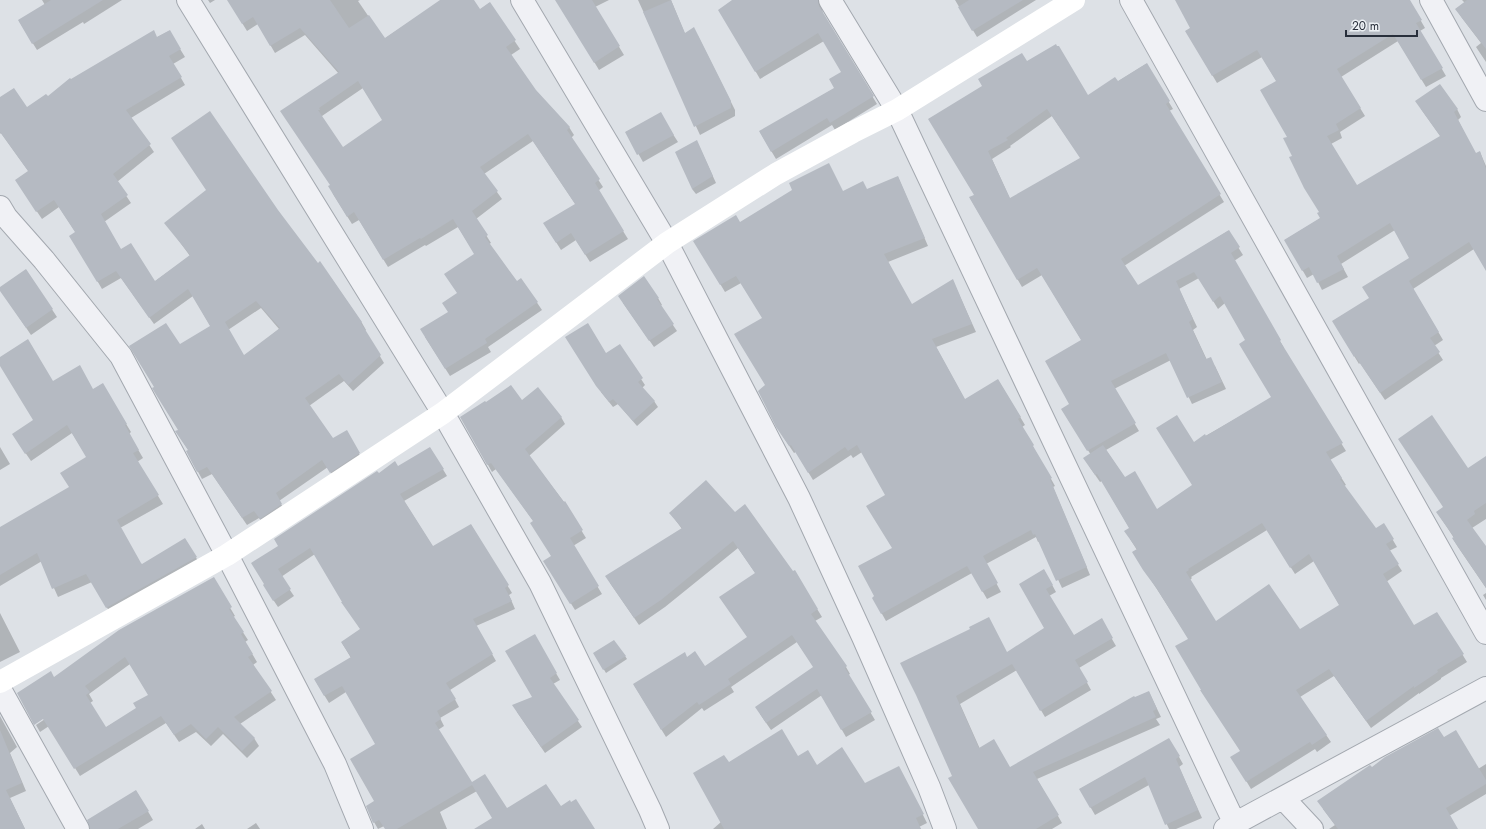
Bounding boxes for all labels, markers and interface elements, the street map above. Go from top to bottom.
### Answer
scale bar [1346,12,1417,38]
text: 20 m [1352,17,1379,35]

